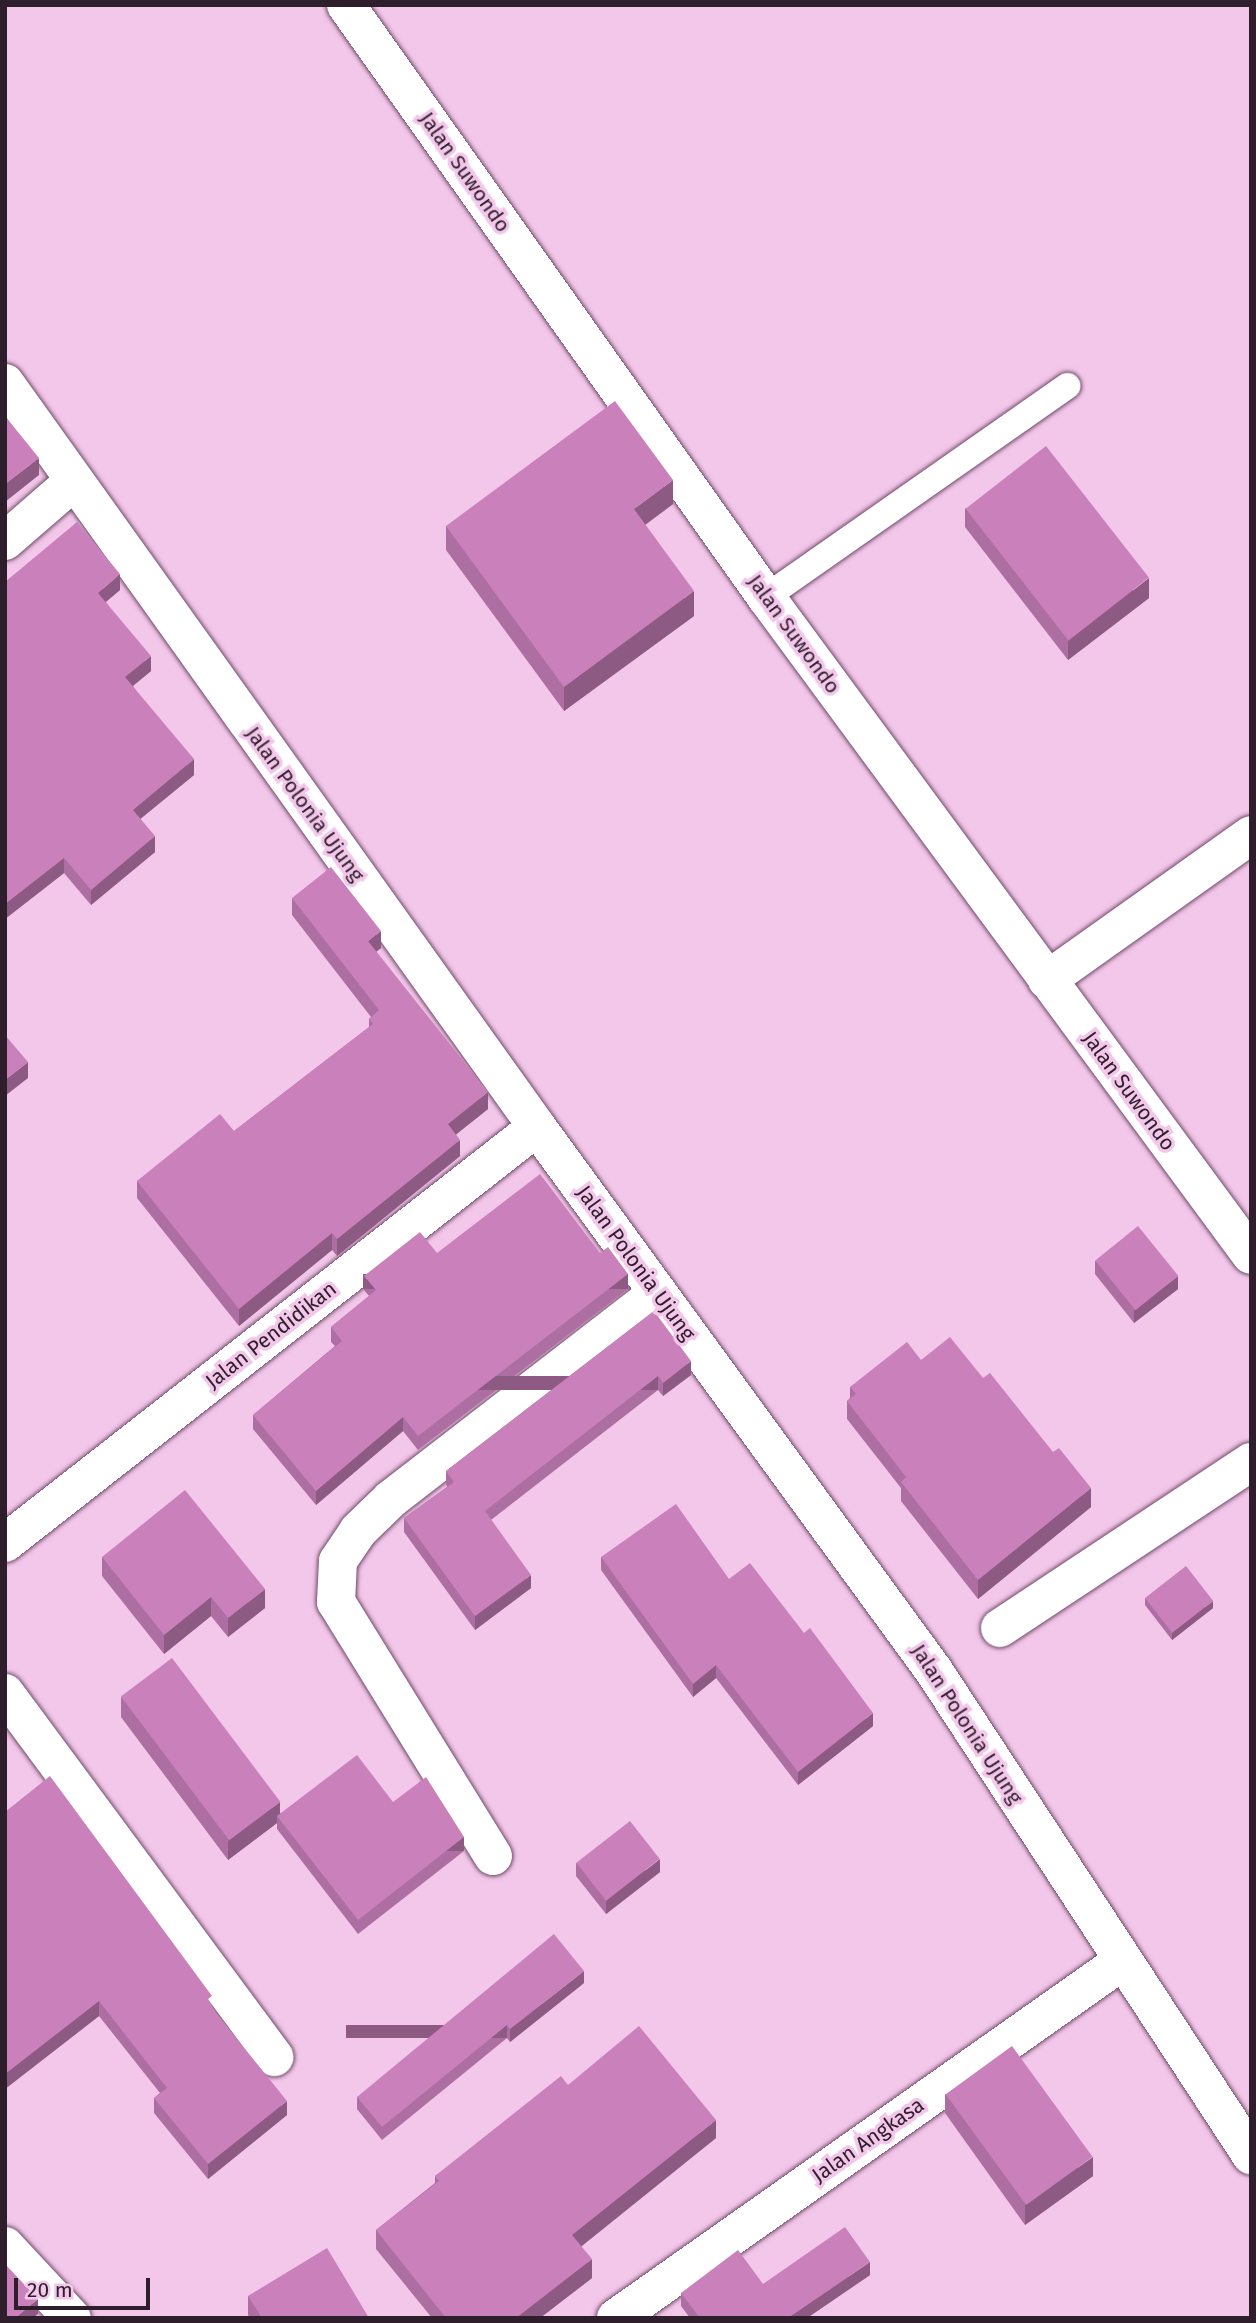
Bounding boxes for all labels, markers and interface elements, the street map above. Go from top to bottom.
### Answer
street label: Jalan Suwondo [414,107,516,237]
street label: Jalan Suwondo [742,570,846,698]
street label: Jalan Polonia Ujung [240,722,370,886]
street label: Jalan Suwondo [1077,1027,1181,1155]
street label: Jalan Polonia Ujung [571,1181,701,1345]
street label: Jalan Pendidikan [200,1276,342,1394]
street label: Jalan Polonia Ujung [906,1639,1028,1809]
street label: Jalan Angkasa [807,2092,929,2188]
scale bar [18,2264,154,2308]
text: 20 m [27,2277,73,2303]

